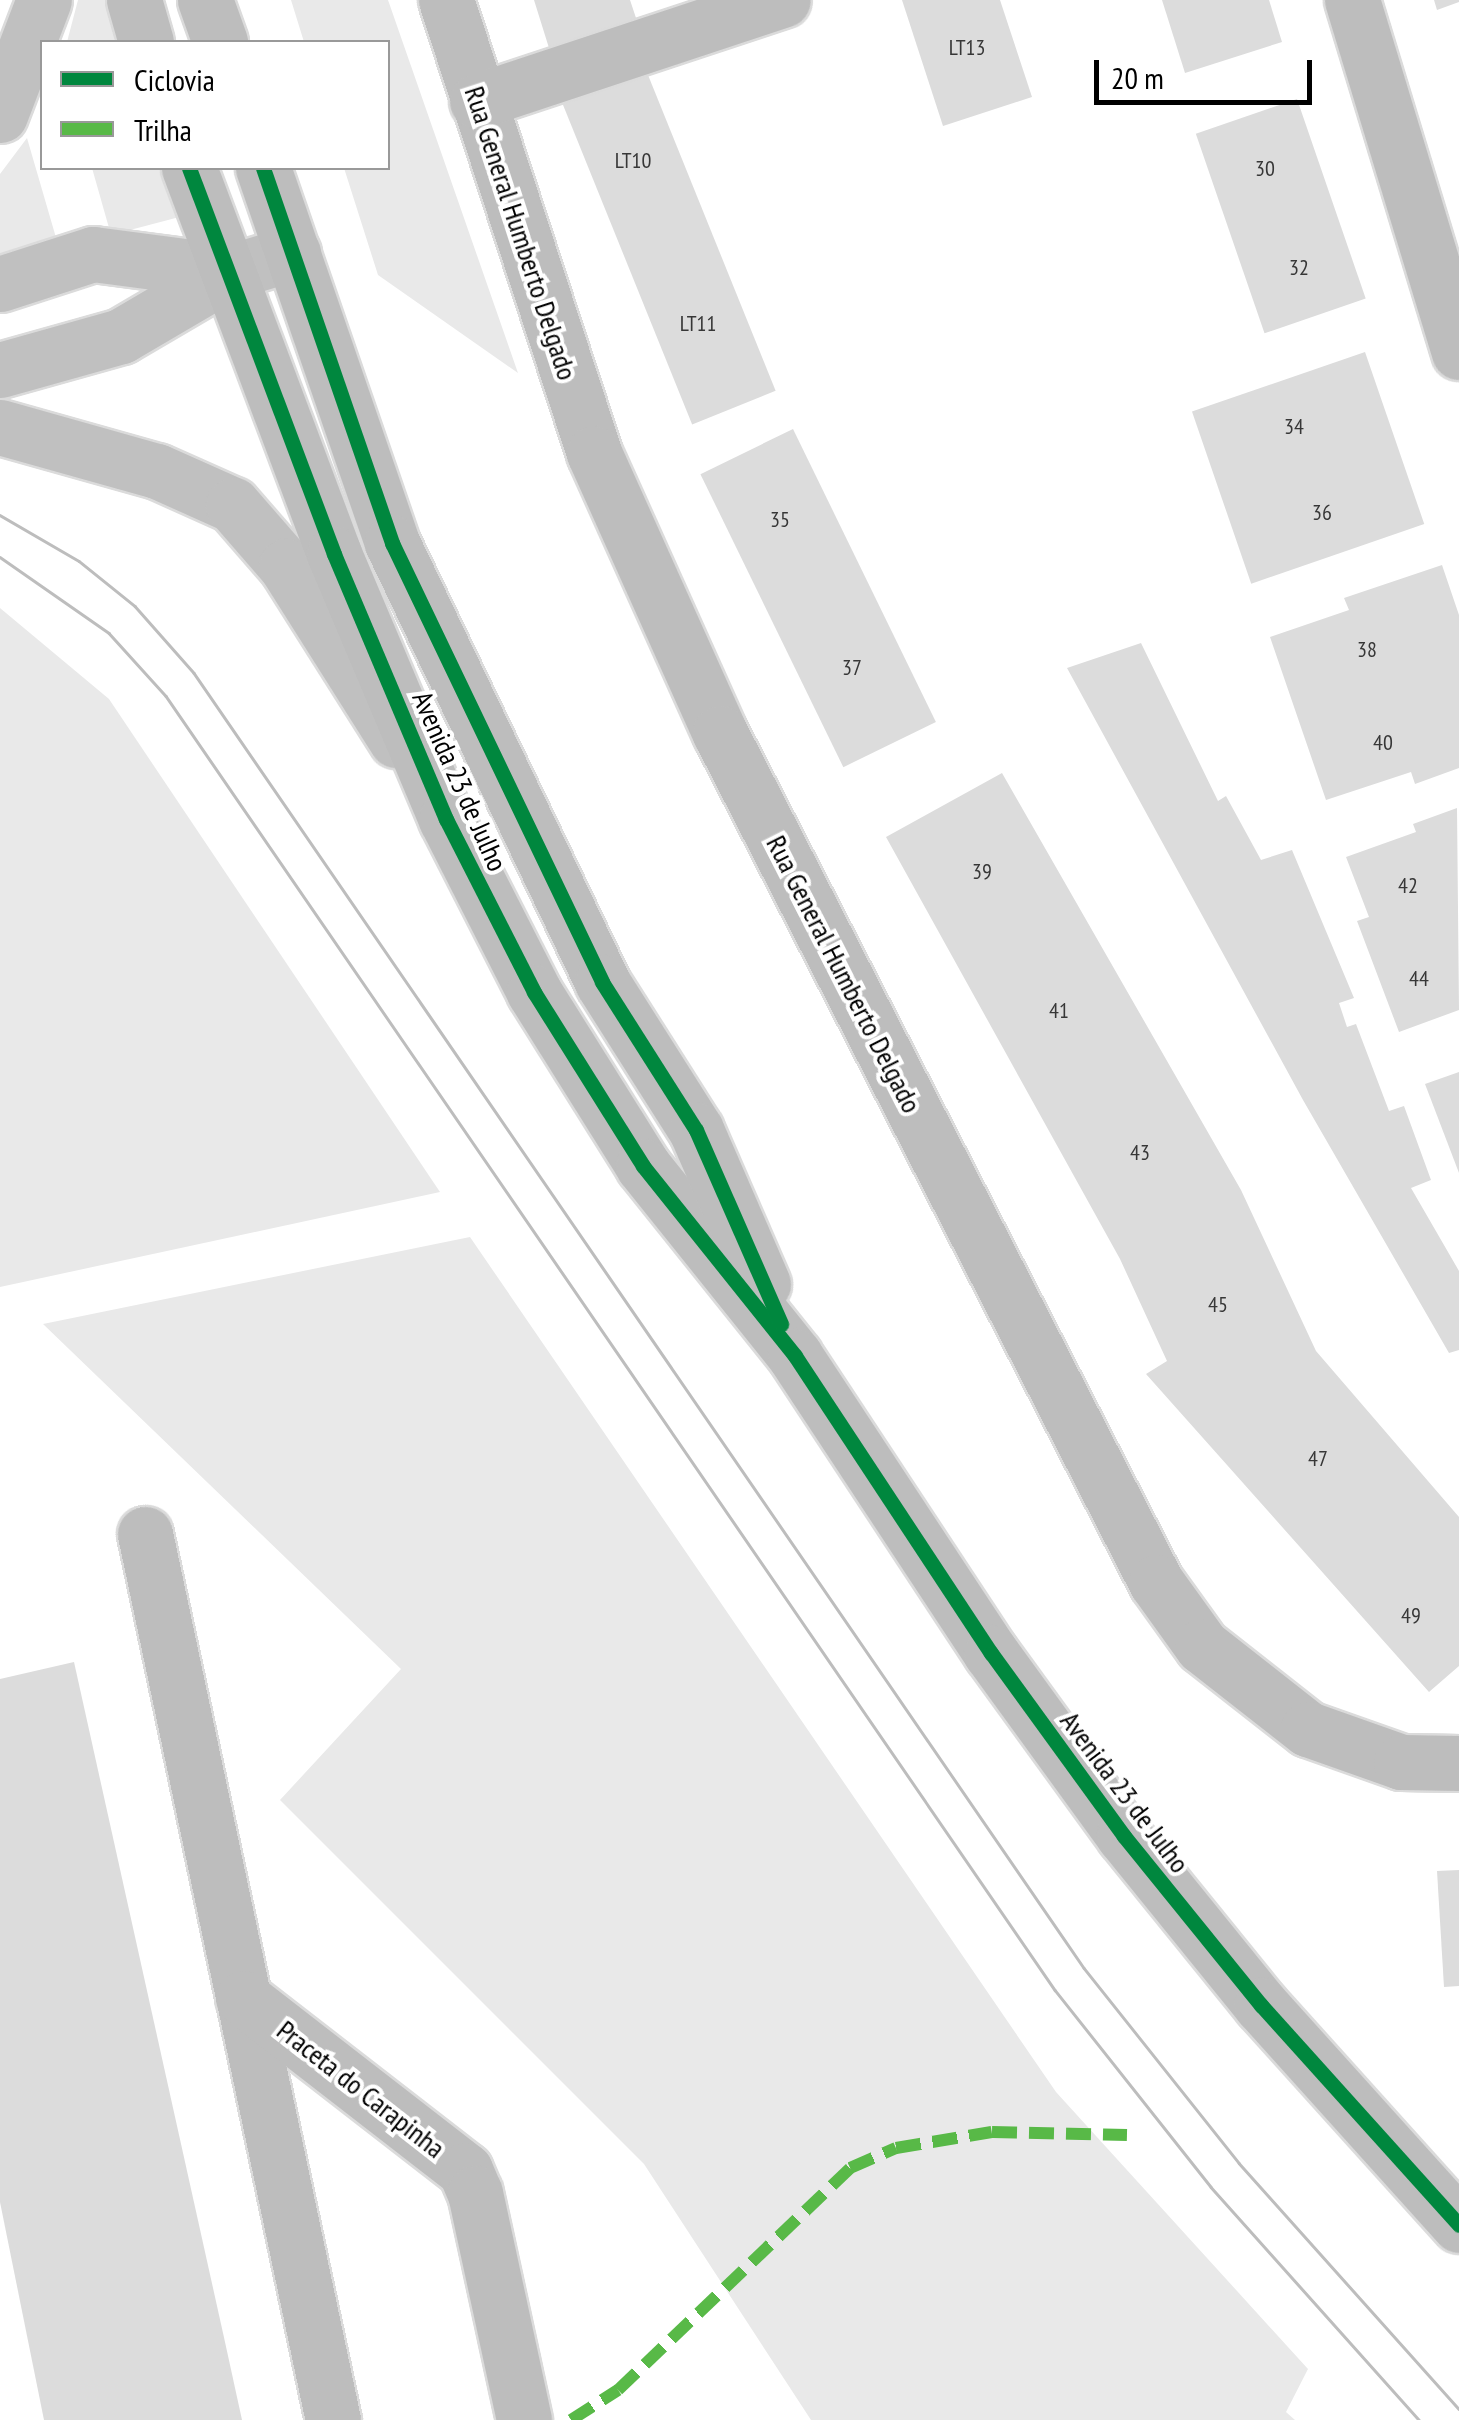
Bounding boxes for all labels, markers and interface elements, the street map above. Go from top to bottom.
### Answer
house number: LT13 [949,35,985,61]
legend [40,40,390,170]
scale bar [1099,40,1316,102]
text: 20 m [1111,58,1164,97]
text: Ciclovia [134,60,215,99]
street label: Rua General Humberto Delgado [458,82,584,384]
text: Trilha [134,110,192,149]
house number: LT10 [615,148,651,174]
house number: 30 [1255,156,1275,182]
house number: 32 [1289,255,1309,281]
house number: LT11 [680,311,716,337]
house number: 34 [1284,414,1304,440]
house number: 36 [1312,500,1332,526]
house number: 35 [770,507,790,533]
house number: 38 [1357,637,1377,663]
house number: 37 [842,655,862,681]
street label: Avenida 23 de Julho [405,686,515,876]
house number: 40 [1373,730,1393,756]
street label: Rua General Humberto Delgado [759,830,929,1118]
house number: 39 [972,859,992,885]
house number: 42 [1398,873,1418,899]
house number: 44 [1409,966,1429,992]
house number: 41 [1049,998,1069,1024]
house number: 43 [1130,1140,1150,1166]
house number: 45 [1208,1292,1228,1318]
house number: 47 [1308,1446,1328,1472]
house number: 49 [1401,1603,1421,1629]
street label: Avenida 23 de Julho [1053,1705,1197,1879]
street label: Praceta do Carapinha [271,2013,451,2165]

